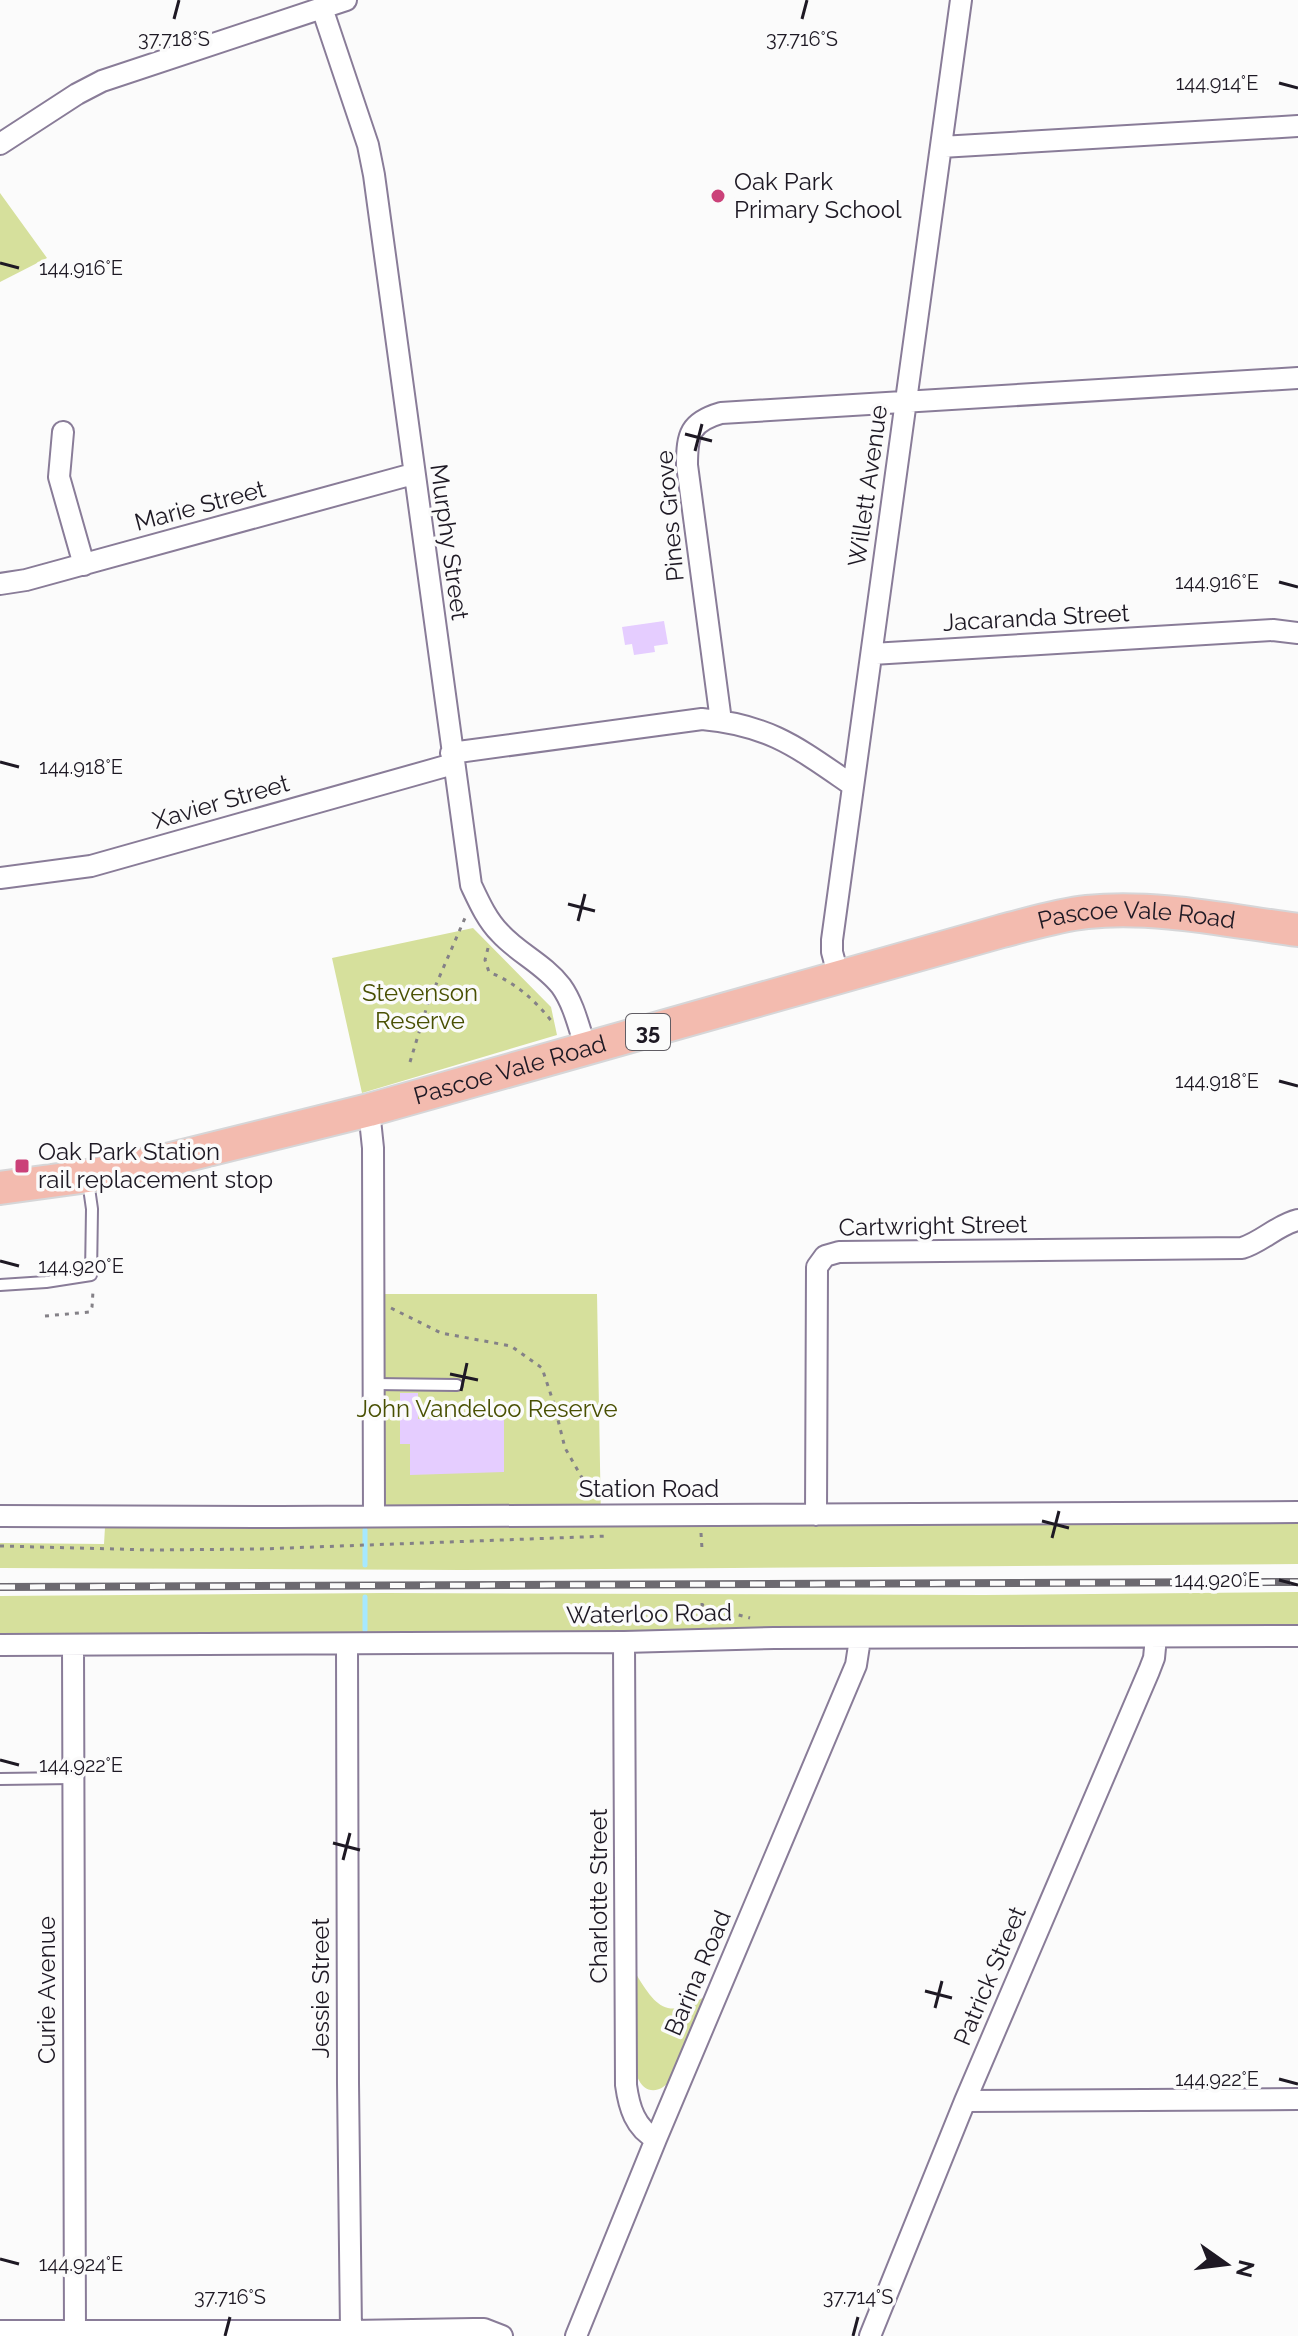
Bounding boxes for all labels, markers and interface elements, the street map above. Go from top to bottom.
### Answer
text: 37.718°S [138,27,210,51]
text: 37.716°S [766,27,838,51]
text: 144.914°E [1176,71,1258,95]
place label: Oak Park Primary School [734,167,902,224]
marker: Oak Park Primary School [709,187,727,205]
text: 144.916°E [39,256,123,280]
street label: Willett Avenue [842,403,893,569]
street label: Pines Grove [649,449,690,583]
street label: Murphy Street [424,462,475,622]
street label: Marie Street [131,474,269,537]
text: 144.916°E [1175,570,1259,594]
street label: Jacaranda Street [942,598,1130,637]
text: 144.918°E [39,755,123,779]
street label: Xavier Street [149,768,292,835]
street label: Pascoe Vale Road [1034,895,1237,935]
park label: Stevenson Reserve [362,978,478,1035]
road number: 35 [626,1014,670,1050]
street label: Pascoe Vale Road [410,1029,609,1111]
text: 144.918°E [1175,1069,1259,1093]
place label: Oak Park Station rail replacement stop [38,1137,273,1194]
marker: Oak Park Station rail replacement stop [13,1157,31,1175]
street label: Cartwright Street [838,1209,1028,1242]
text: 144.920°E [38,1254,124,1278]
park label: John Vandeloo Reserve [356,1394,618,1423]
street label: Station Road [579,1474,719,1503]
text: 144.920°E [1174,1568,1260,1592]
street label: Waterloo Road [566,1598,732,1629]
text: 144.922°E [39,1753,123,1777]
street label: Charlotte Street [584,1808,613,1984]
street label: Patrick Street [947,1902,1032,2050]
street label: Barina Road [658,1906,737,2040]
street label: Curie Avenue [32,1916,61,2064]
street label: Jessie Street [306,1918,335,2058]
text: 144.922°E [1175,2067,1259,2091]
north arrow [1186,2224,1266,2304]
text: 144.924°E [39,2252,123,2276]
text: N [1231,2258,1260,2280]
text: 37.716°S [194,2285,266,2309]
text: 37.714°S [823,2285,893,2309]

